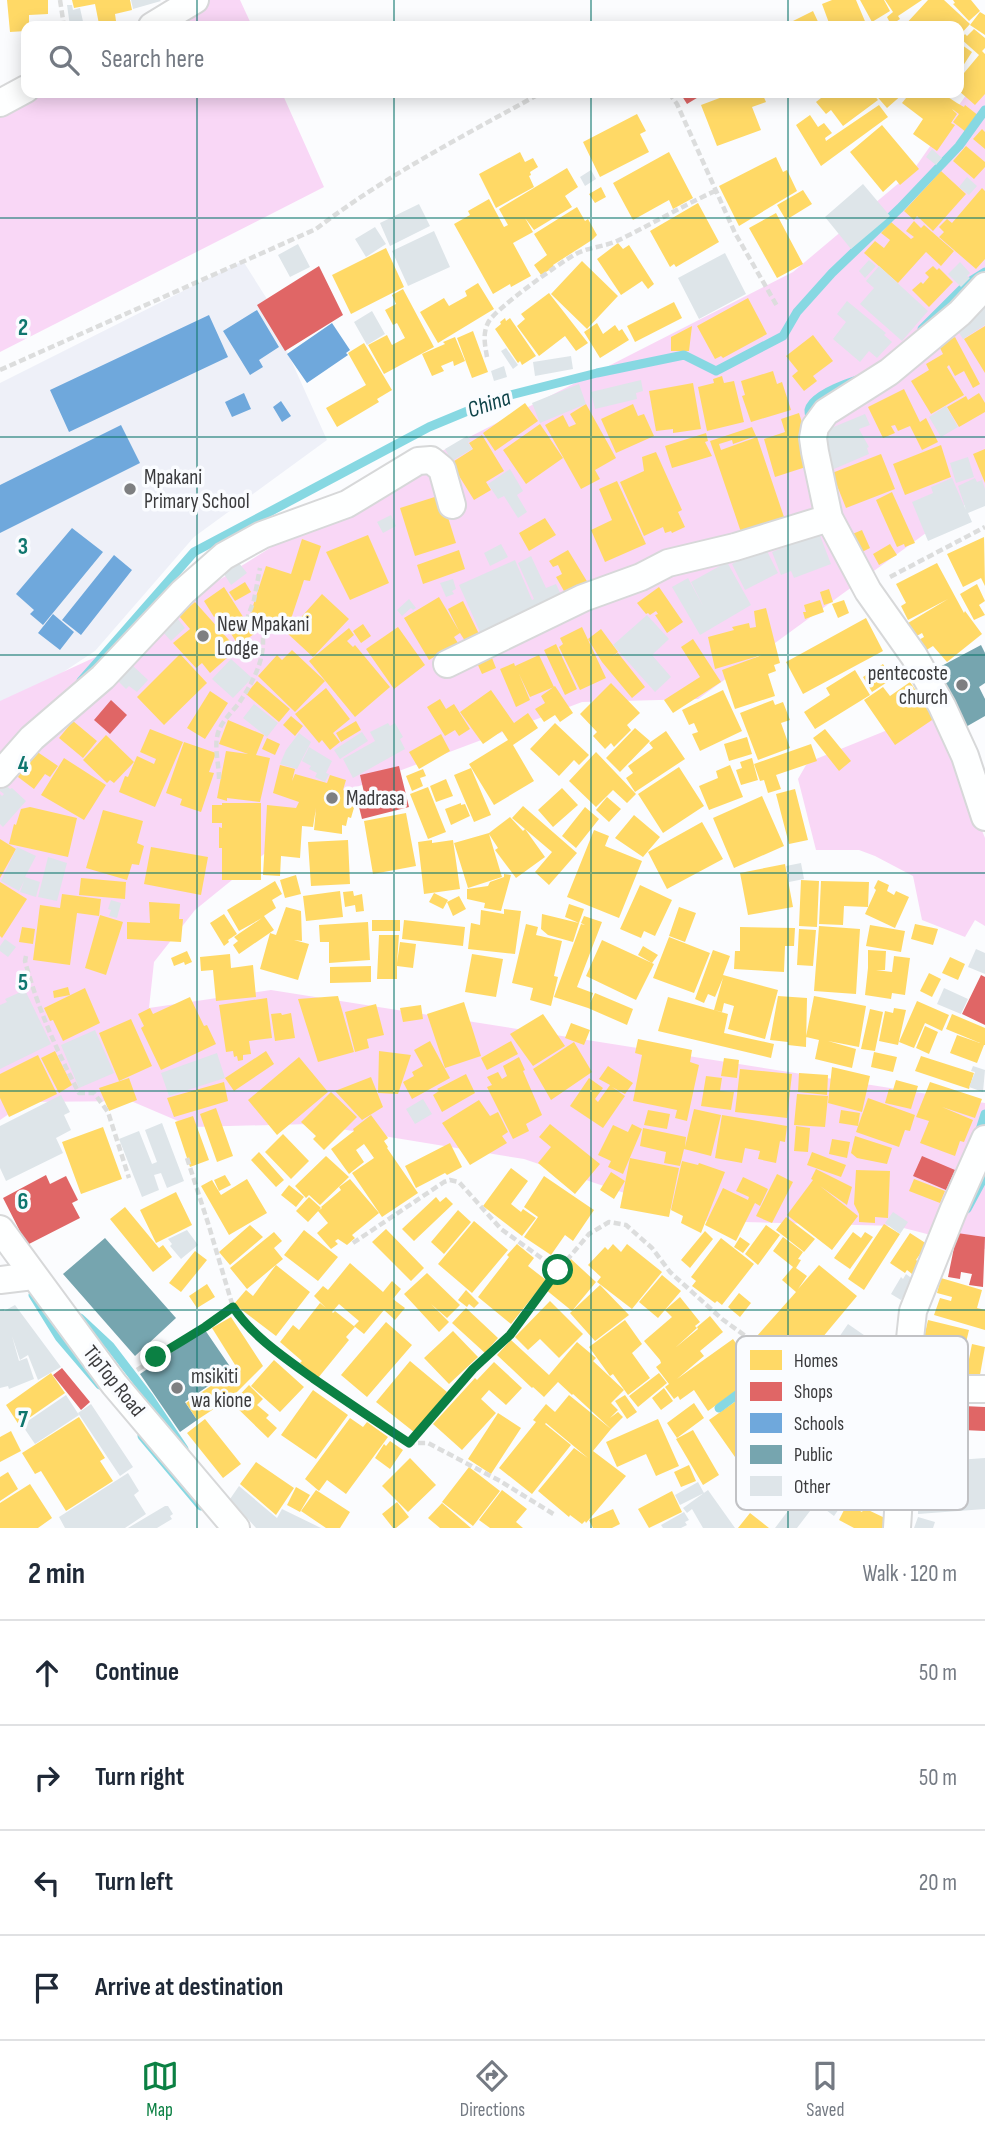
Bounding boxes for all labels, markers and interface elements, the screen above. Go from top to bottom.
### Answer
search box [21,21,964,98]
icon: search [45,41,83,79]
text: Search here [101,44,204,75]
text: 2 [18,314,28,342]
water label: China [464,383,515,424]
place label: Mpakani Primary School [144,465,250,514]
marker: Mpakani Primary School [122,481,138,497]
text: 3 [18,533,28,561]
place label: New Mpakani Lodge [217,612,309,661]
marker: New Mpakani Lodge [195,628,211,644]
place label: pentecoste church [868,661,948,710]
marker: pentecoste church [954,677,970,693]
text: 4 [18,751,29,779]
place label: Madrasa [346,786,405,811]
marker: Madrasa [324,790,340,806]
text: 5 [18,969,28,997]
text: 6 [18,1188,28,1216]
route start [542,1254,573,1285]
legend [736,1336,968,1510]
street label: TipTop Road [78,1340,150,1422]
route end [140,1341,171,1372]
text: Homes [794,1350,838,1373]
place label: msikiti wa kione [191,1364,252,1413]
marker: msikiti wa kione [169,1380,185,1396]
text: Shops [794,1381,833,1404]
text: 7 [18,1406,28,1434]
text: Schools [794,1413,844,1436]
text: Public [794,1444,833,1467]
text: Other [794,1476,831,1499]
text: 2 min [28,1556,85,1592]
text: Walk · 120 m [862,1560,957,1588]
icon: ahead [28,1654,66,1692]
text: Continue [95,1657,179,1688]
text: 50 m [919,1659,957,1687]
icon: right [28,1759,66,1797]
text: Turn right [95,1762,184,1793]
text: 50 m [919,1764,957,1792]
icon: left [28,1864,66,1902]
text: Turn left [95,1867,173,1898]
text: 20 m [919,1869,957,1897]
icon: arrive [28,1969,66,2007]
text: Arrive at destination [95,1972,283,2003]
tab: Map [141,2057,179,2122]
tab: Directions [460,2057,525,2122]
tab: Saved [806,2057,844,2122]

